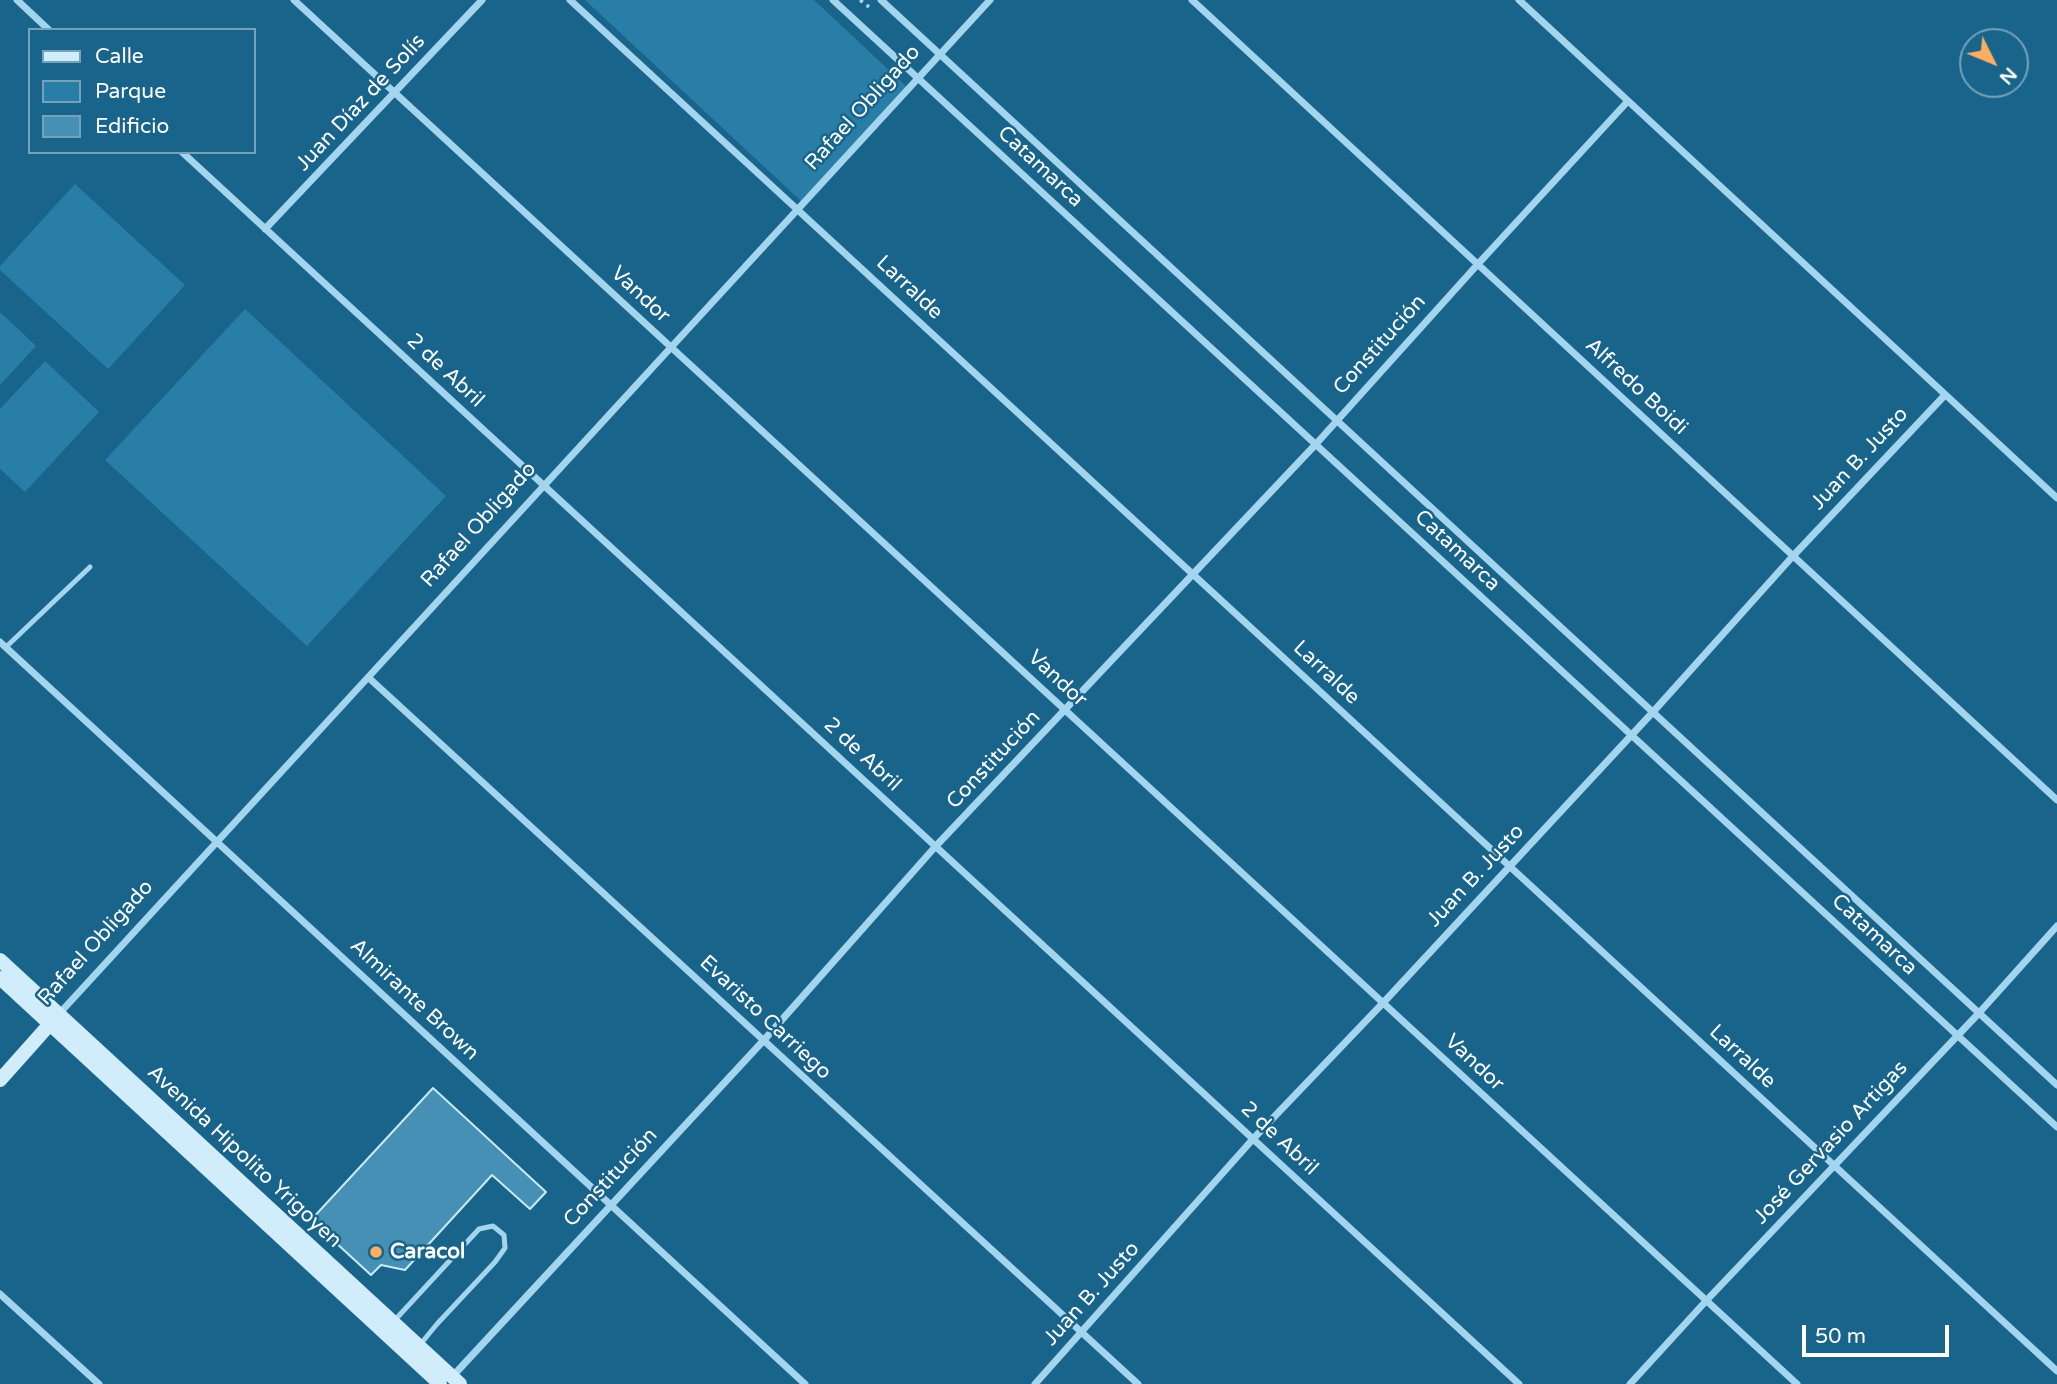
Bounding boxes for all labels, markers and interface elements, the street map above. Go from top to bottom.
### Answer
legend [28,28,256,154]
north arrow [1959,28,2029,98]
street label: Juan Díaz de Solís [291,29,431,177]
street label: Rafael Obligado [800,40,926,176]
text: Calle [95,44,144,69]
text: N [1995,63,2021,89]
text: Parque [95,79,166,104]
text: Edificio [95,114,169,139]
street label: Catamarca [992,121,1088,213]
street label: Larralde [870,251,948,325]
street label: Vandor [605,261,675,329]
street label: Constitución [1329,290,1431,400]
street label: 2 de Abril [401,329,489,413]
street label: Alfredo Boidi [1580,333,1692,441]
street label: Juan B. Justo [1806,402,1914,516]
street label: Rafael Obligado [416,457,542,593]
street label: Catamarca [1409,505,1505,597]
street label: Larralde [1287,636,1365,710]
street label: Vandor [1022,645,1092,713]
street label: Constitución [942,705,1046,815]
street label: 2 de Abril [818,713,906,797]
street label: Juan B. Justo [1422,819,1530,933]
street label: Rafael Obligado [33,875,159,1011]
street label: Catamarca [1826,889,1922,981]
street label: Almirante Brown [344,934,484,1066]
street label: Evaristo Carriego [694,951,836,1085]
street label: Larralde [1703,1020,1781,1094]
street label: Vandor [1439,1029,1509,1097]
street label: José Gervasio Artigas [1749,1056,1913,1230]
street label: Avenida Hipolito Yrigoyen [142,1060,346,1254]
street label: 2 de Abril [1235,1097,1323,1181]
street label: Constitución [559,1123,663,1233]
street label: Juan B. Justo [1039,1237,1145,1351]
place label: Caracol [390,1239,465,1265]
marker: Caracol [368,1244,384,1260]
scale bar [1805,1310,1952,1354]
text: 50 m [1815,1324,1866,1349]

